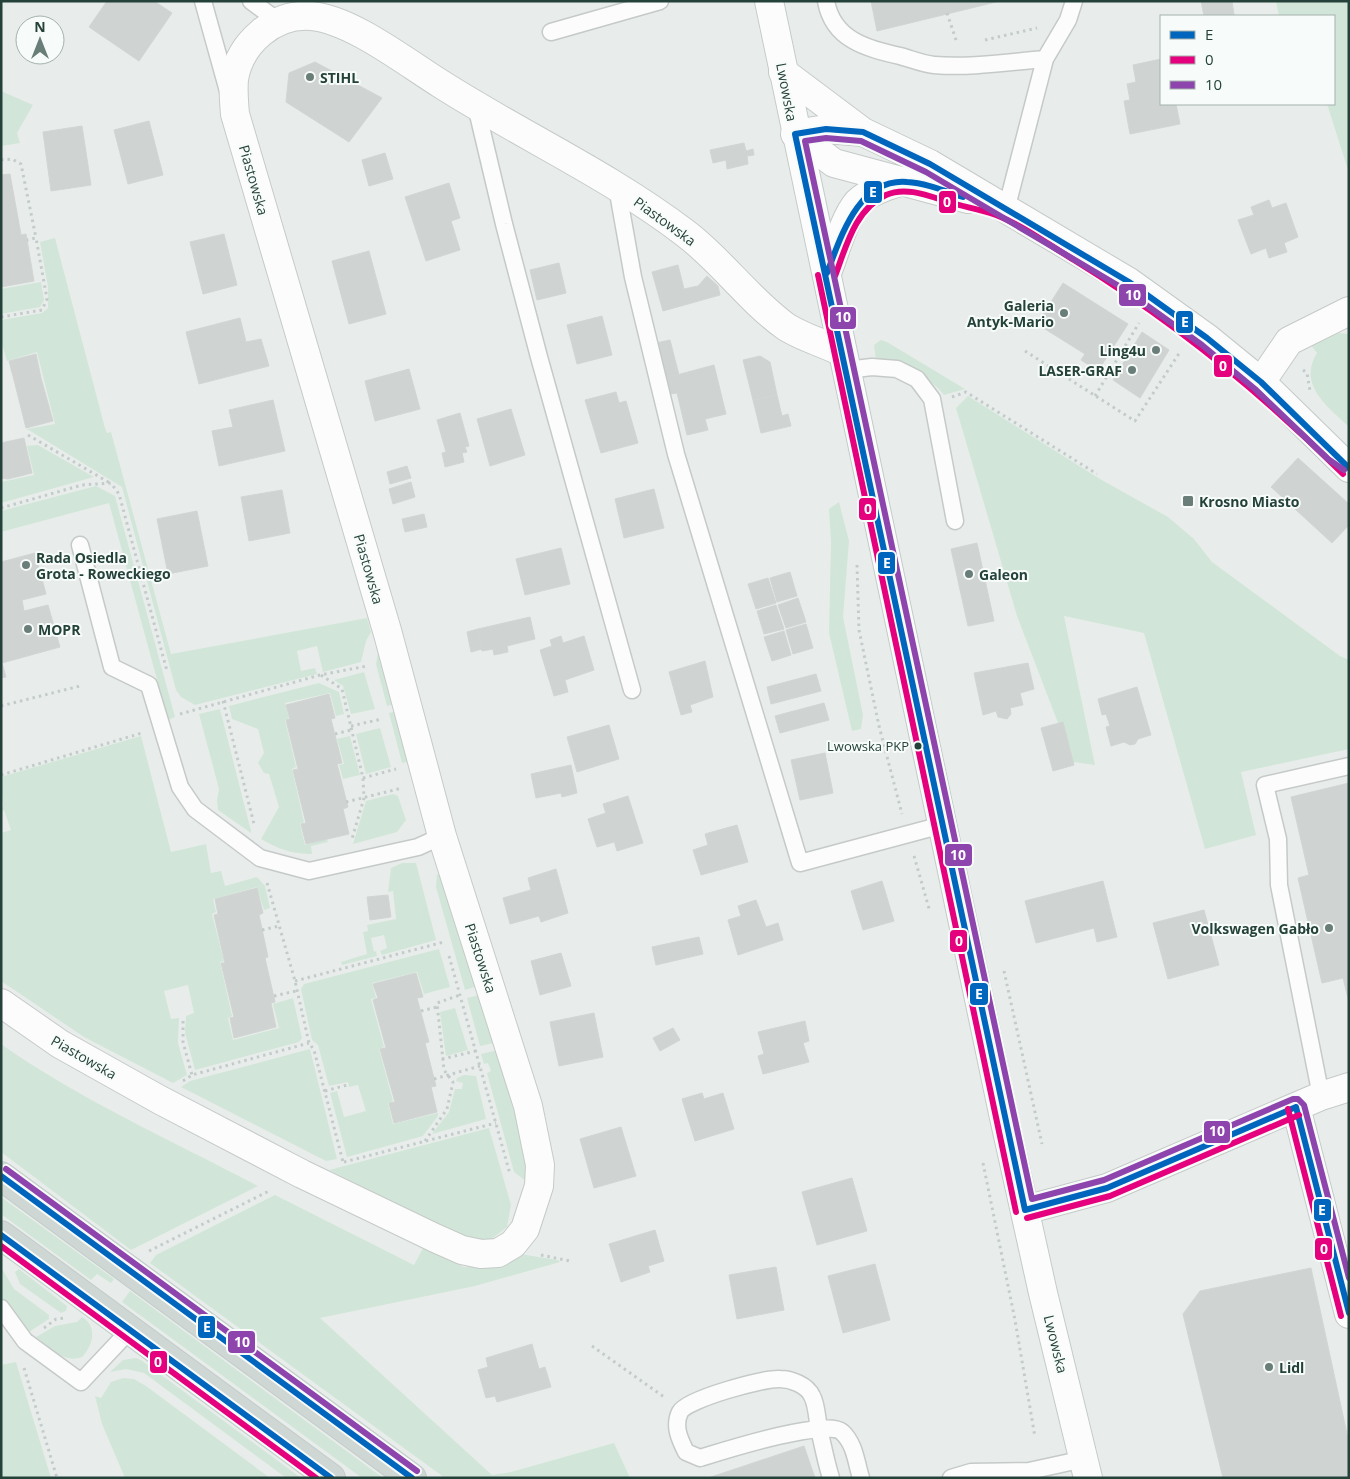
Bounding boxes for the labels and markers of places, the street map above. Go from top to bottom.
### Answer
place label: STIHL [320,68,359,87]
marker: STIHL [304,71,316,83]
place label: Galeria Antyk-Mario [967,296,1054,331]
marker: Galeria Antyk-Mario [1058,307,1070,319]
place label: Ling4u [1100,341,1146,360]
marker: Ling4u [1150,344,1162,356]
place label: LASER-GRAF [1038,361,1122,380]
marker: LASER-GRAF [1126,364,1138,376]
place label: Krosno Miasto [1199,492,1300,511]
marker: Krosno Miasto [1181,494,1195,508]
place label: Rada Osiedla Grota - Roweckiego [36,548,171,583]
marker: Rada Osiedla Grota - Roweckiego [20,559,32,571]
place label: Galeon [979,565,1028,584]
marker: Galeon [963,568,975,580]
place label: MOPR [38,620,81,639]
marker: MOPR [22,623,34,635]
place label: Lwowska PKP [827,737,909,755]
marker: Lwowska PKP [913,741,923,751]
place label: Volkswagen Gabło [1191,919,1319,938]
marker: Volkswagen Gabło [1323,922,1335,934]
place label: Lidl [1279,1358,1304,1377]
marker: Lidl [1263,1361,1275,1373]

